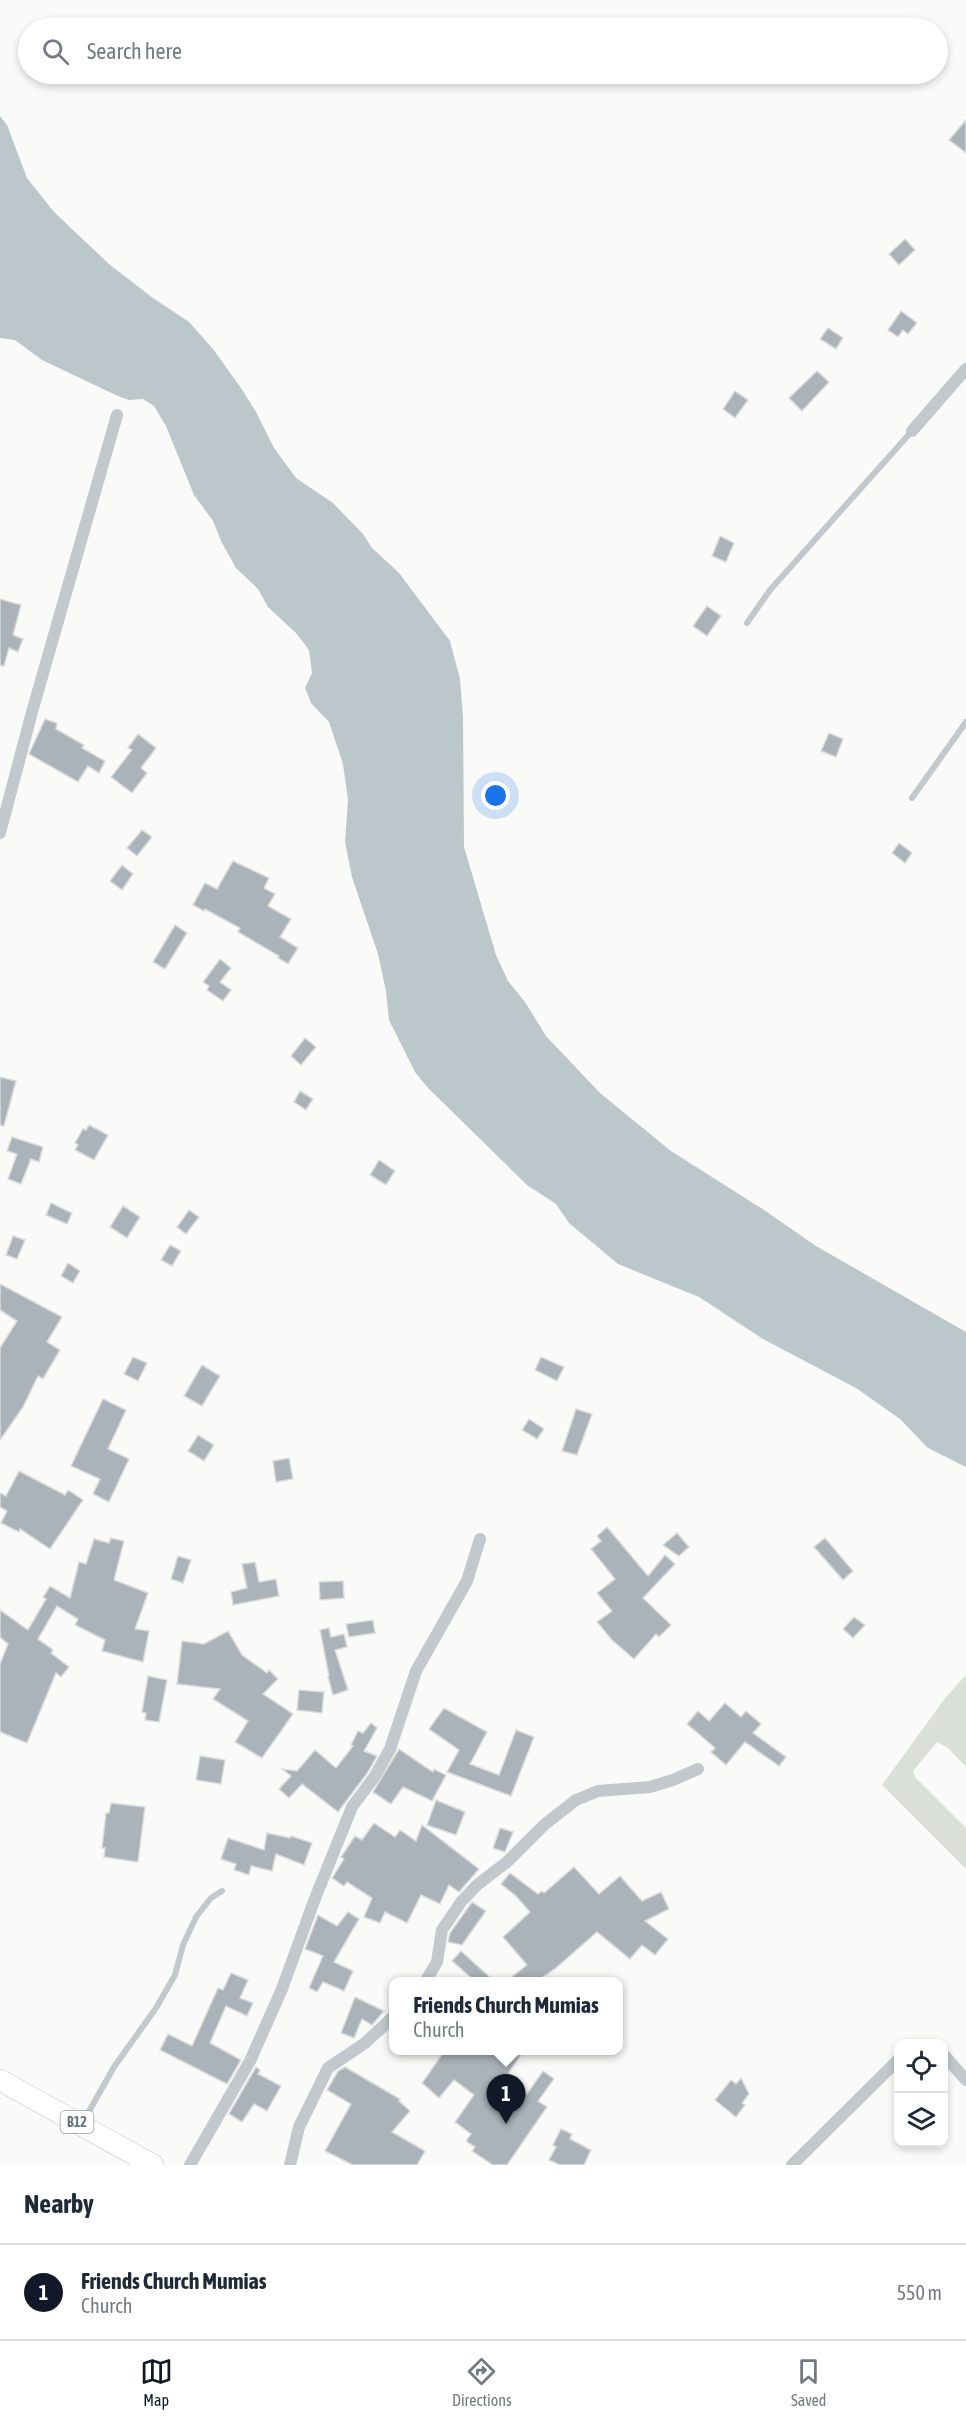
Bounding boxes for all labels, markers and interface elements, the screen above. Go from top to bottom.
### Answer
search box [18,18,948,84]
icon: search [39,35,72,68]
text: Search here [87,38,182,64]
your location [481,781,510,810]
popup [389,1977,623,2055]
text: Friends Church Mumias [413,1992,599,2018]
text: Church [413,2018,465,2041]
map controls [894,2039,948,2147]
button: locate [894,2039,948,2093]
pin: 1 [486,2074,526,2124]
button: layers [894,2093,948,2147]
road number: B12 [60,2111,94,2133]
text: Nearby [24,2189,94,2219]
text: Friends Church Mumias [81,2268,267,2294]
text: 1 [39,2281,48,2304]
text: 550 m [897,2281,942,2304]
text: Church [81,2294,132,2317]
tab: Map [140,2355,173,2409]
tab: Directions [452,2355,512,2409]
tab: Saved [791,2355,826,2409]

